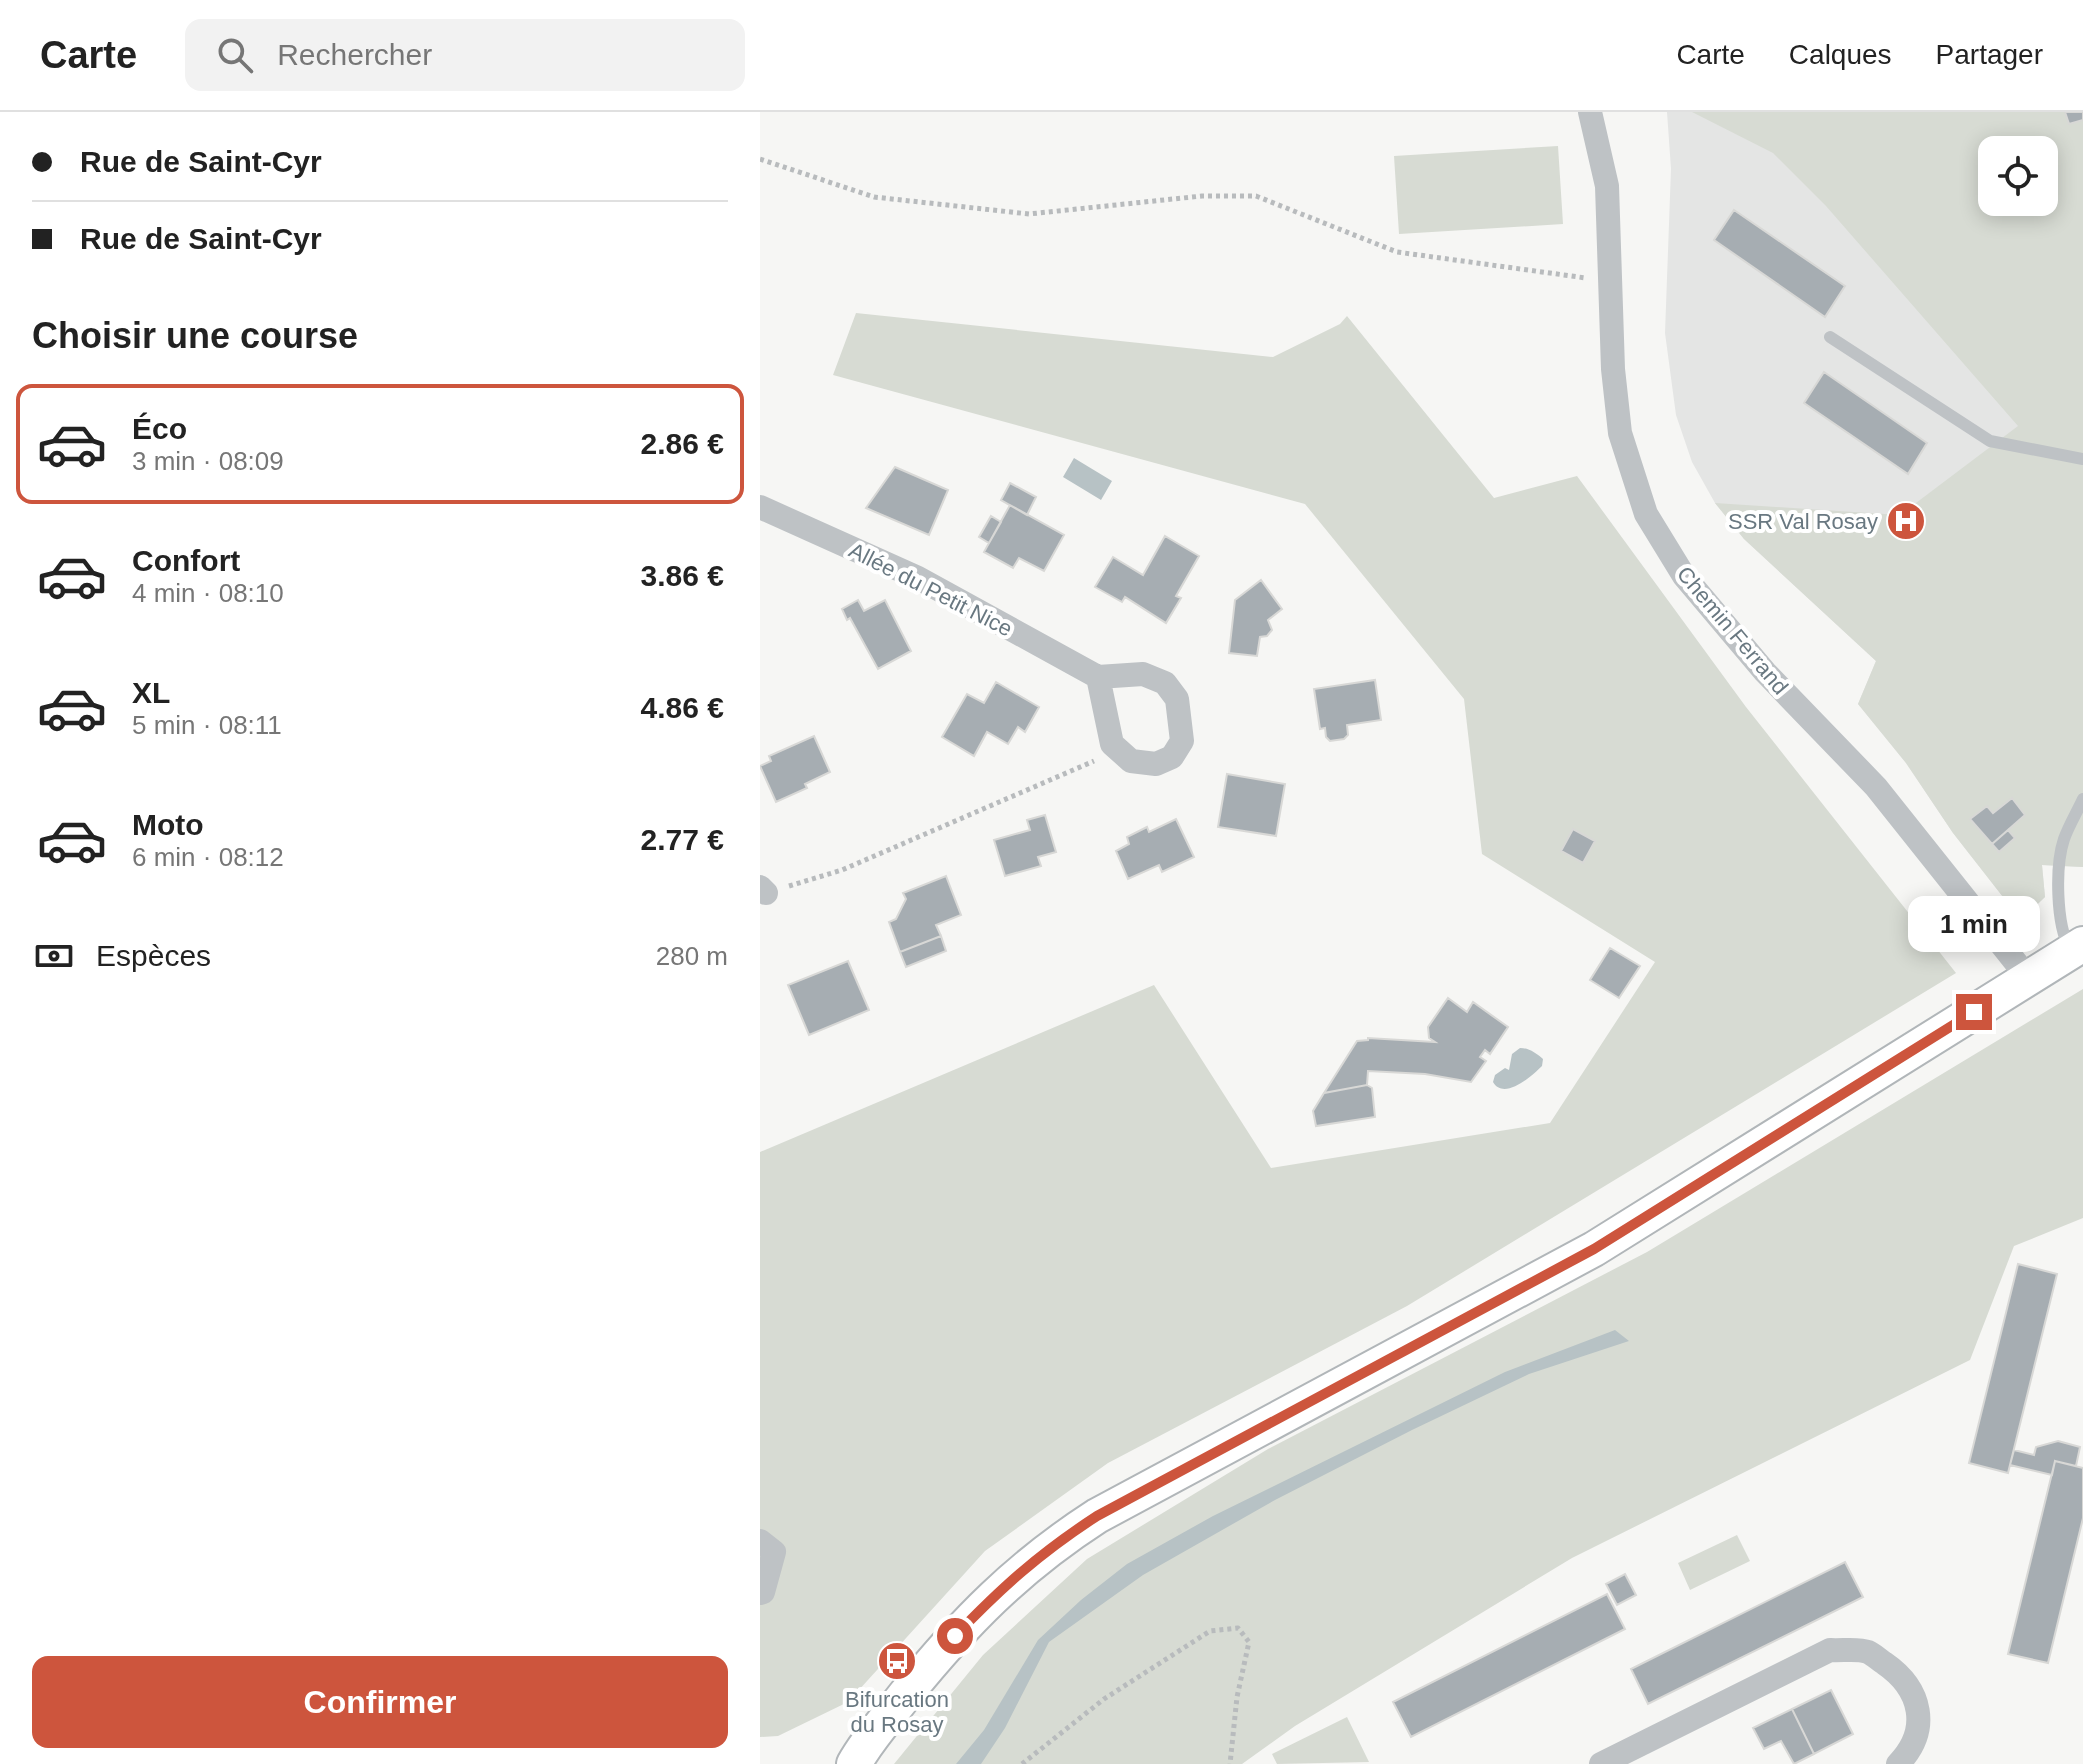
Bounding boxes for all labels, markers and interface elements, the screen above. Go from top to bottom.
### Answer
search box [185,19,745,91]
icon: search [213,33,257,77]
text: Carte [40,34,137,76]
text: Rechercher [277,38,432,71]
text: Carte [1676,39,1745,70]
text: Calques [1789,39,1892,70]
text: Partager [1936,39,2043,70]
map controls [1978,136,2058,216]
button: locate [1978,136,2058,216]
text: Rue de Saint-Cyr [80,145,322,178]
text: Rue de Saint-Cyr [80,222,322,255]
text: Choisir une course [32,315,358,356]
icon: car [36,408,108,480]
text: Éco [132,412,187,445]
text: 2.86 € [641,427,724,460]
text: 3 min · 08:09 [132,446,284,476]
hospital icon: SSR Val Rosay [1885,500,1927,542]
place label: SSR Val Rosay [1728,509,1878,534]
street label: Allée du Petit Nice [845,538,1017,641]
icon: car [36,540,108,612]
text: Confort [132,544,240,577]
text: 3.86 € [641,559,724,592]
street label: Chemin Ferrand [1672,561,1793,699]
text: 4 min · 08:10 [132,578,284,608]
icon: car [36,672,108,744]
text: XL [132,676,170,709]
text: 4.86 € [641,691,724,724]
text: 5 min · 08:11 [132,710,282,740]
icon: car [36,804,108,876]
text: Moto [132,808,204,841]
text: 2.77 € [641,823,724,856]
text: 6 min · 08:12 [132,842,284,872]
callout: 1 min [1908,896,2040,952]
text: 1 min [1940,909,2008,939]
icon: cash [32,934,76,978]
text: Espèces [96,939,211,972]
text: 280 m [656,941,728,971]
route end [1956,994,1992,1030]
route start [937,1618,973,1654]
bus stop icon: Bifurcation du Rosay [876,1640,918,1682]
button: Confirmer [32,1656,728,1748]
place label: Bifurcation du Rosay [845,1687,949,1737]

